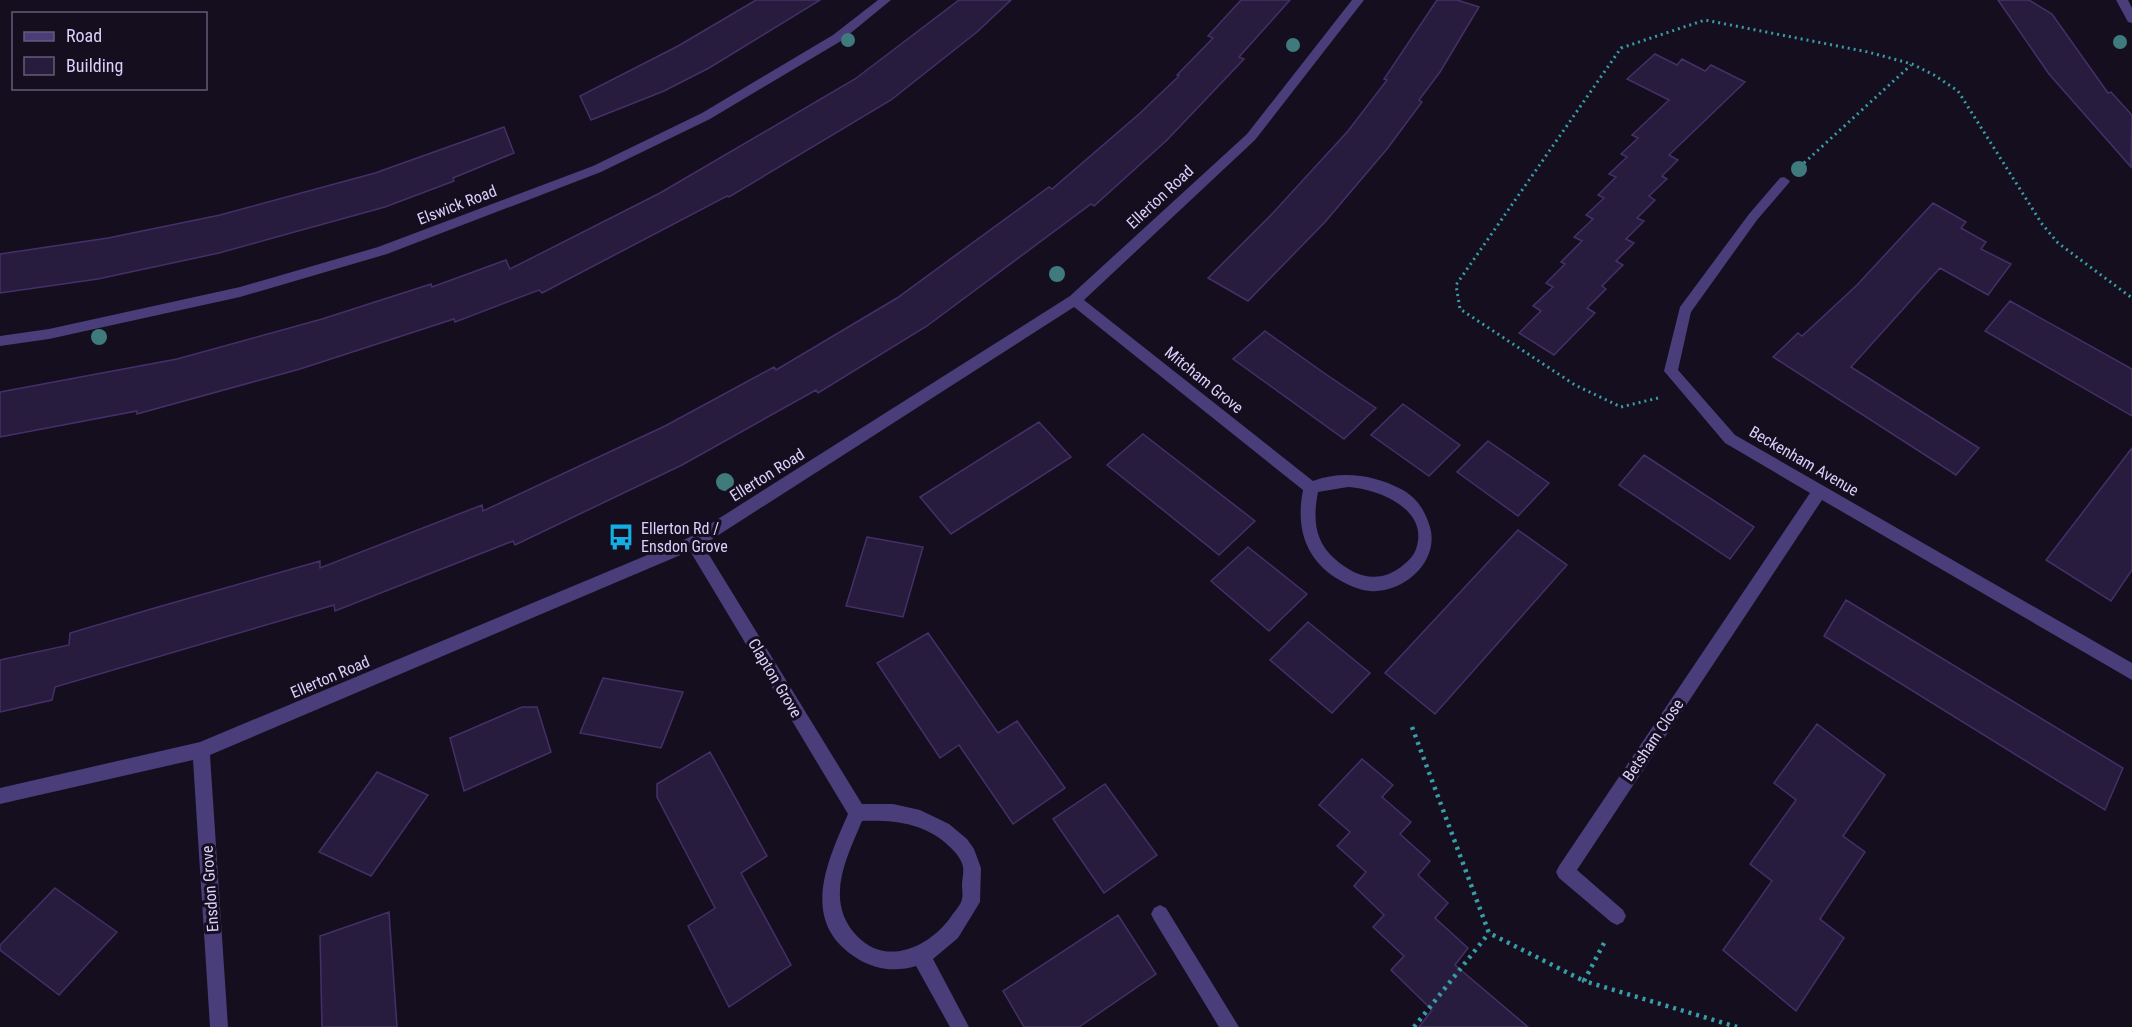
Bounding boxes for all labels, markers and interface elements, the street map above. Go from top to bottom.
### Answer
legend [12,12,207,90]
text: Road [66,25,102,46]
text: Building [66,55,123,76]
street label: Ellerton Road [1123,161,1197,233]
street label: Elswick Road [415,181,499,229]
street label: Mitcham Grove [1161,343,1247,417]
street label: Beckenham Avenue [1746,422,1862,500]
street label: Ellerton Road [726,445,808,505]
place label: Ellerton Rd / Ensdon Grove [641,519,728,556]
bus stop icon: Ellerton Rd / Ensdon Grove [606,522,636,552]
street label: Clapton Grove [744,635,806,721]
street label: Ellerton Road [288,652,372,702]
street label: Betsham Close [1619,695,1687,785]
street label: Ensdon Grove [197,845,223,933]

